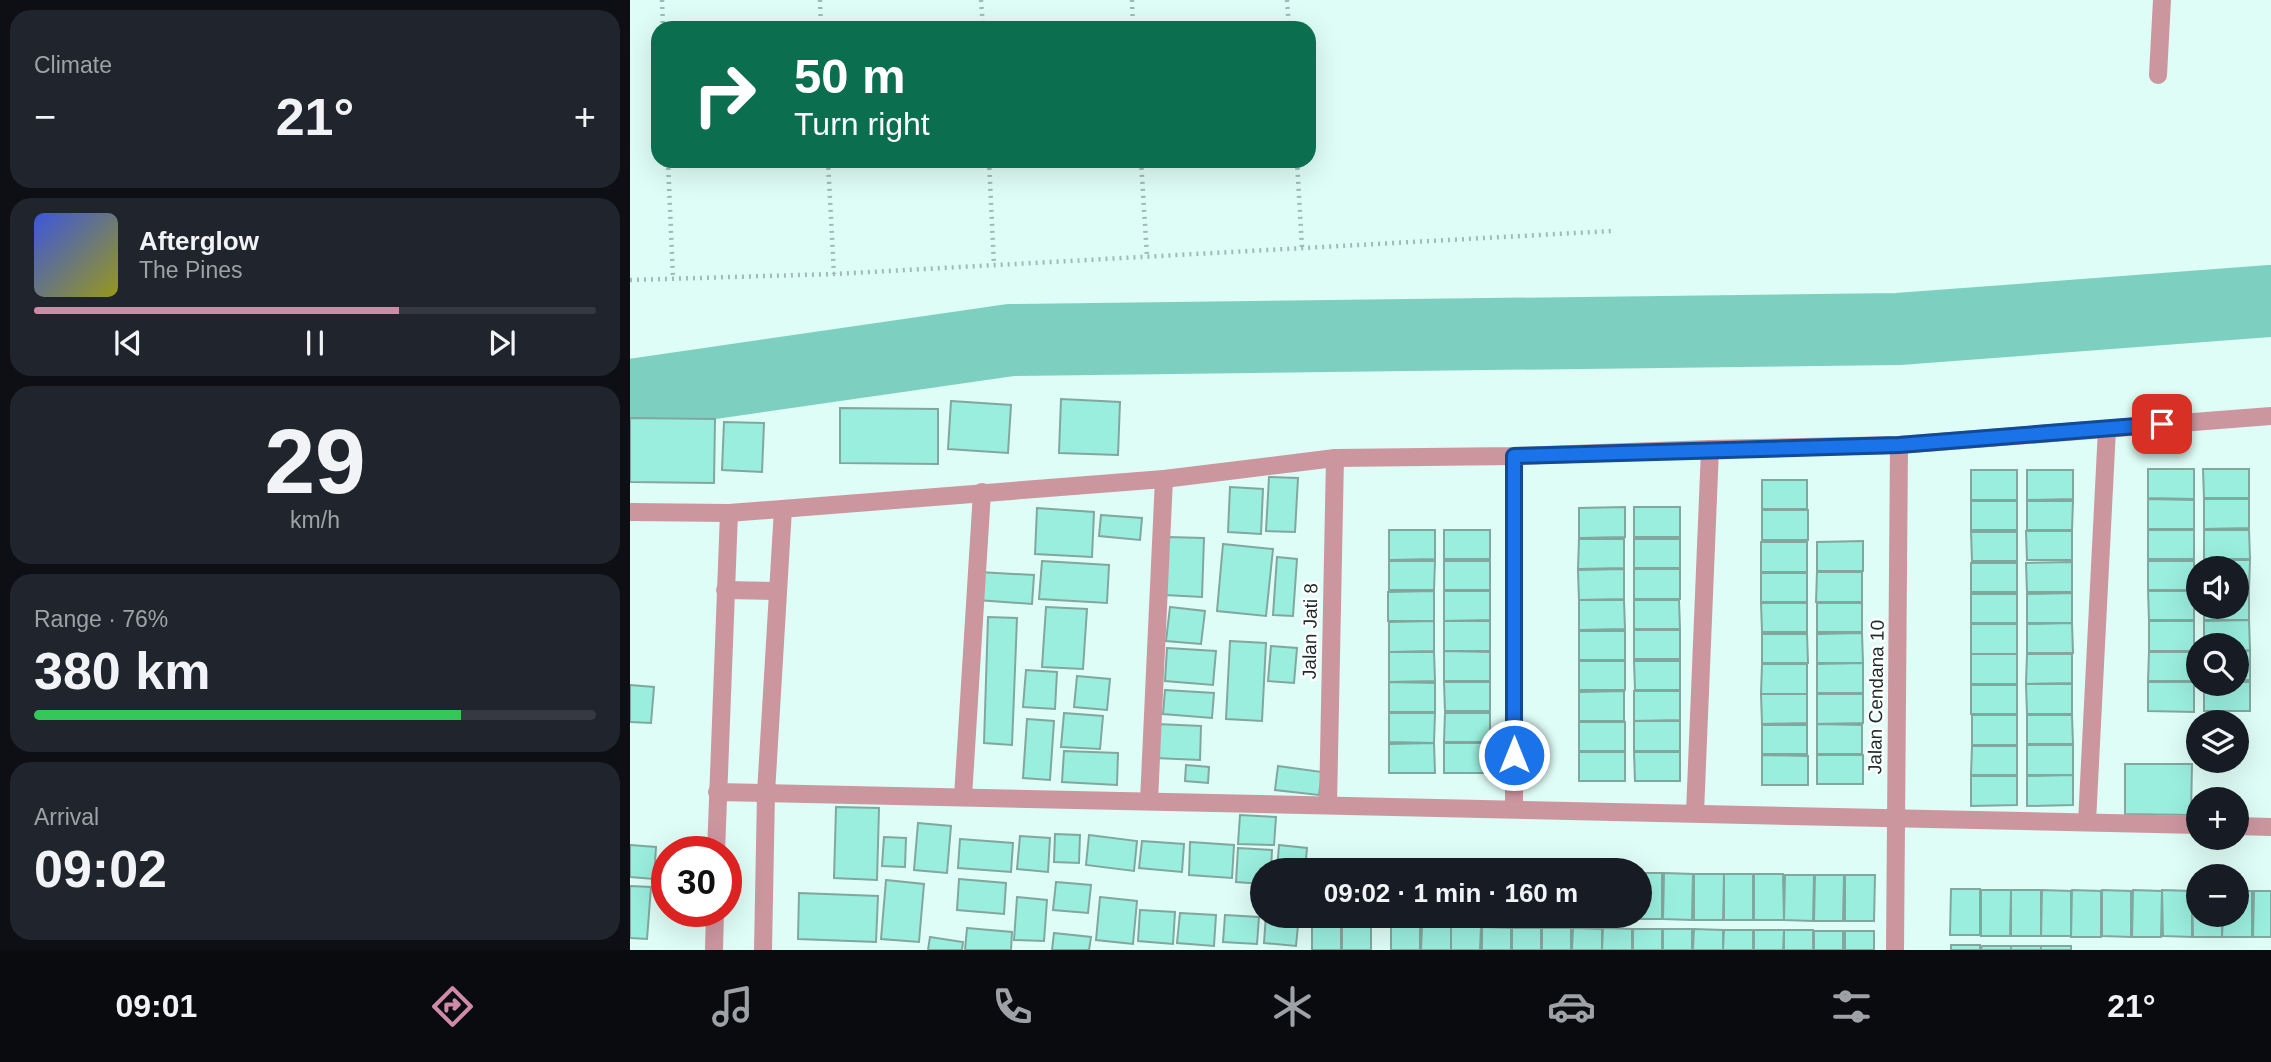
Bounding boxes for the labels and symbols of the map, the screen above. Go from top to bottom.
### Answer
pin [2132,394,2192,454]
street label: Jalan Jati 8 [1299,583,1321,679]
street label: Jalan Cendana 10 [1864,620,1888,774]
position arrow [1477,718,1551,792]
speed limit sign: 30 [651,836,742,927]

